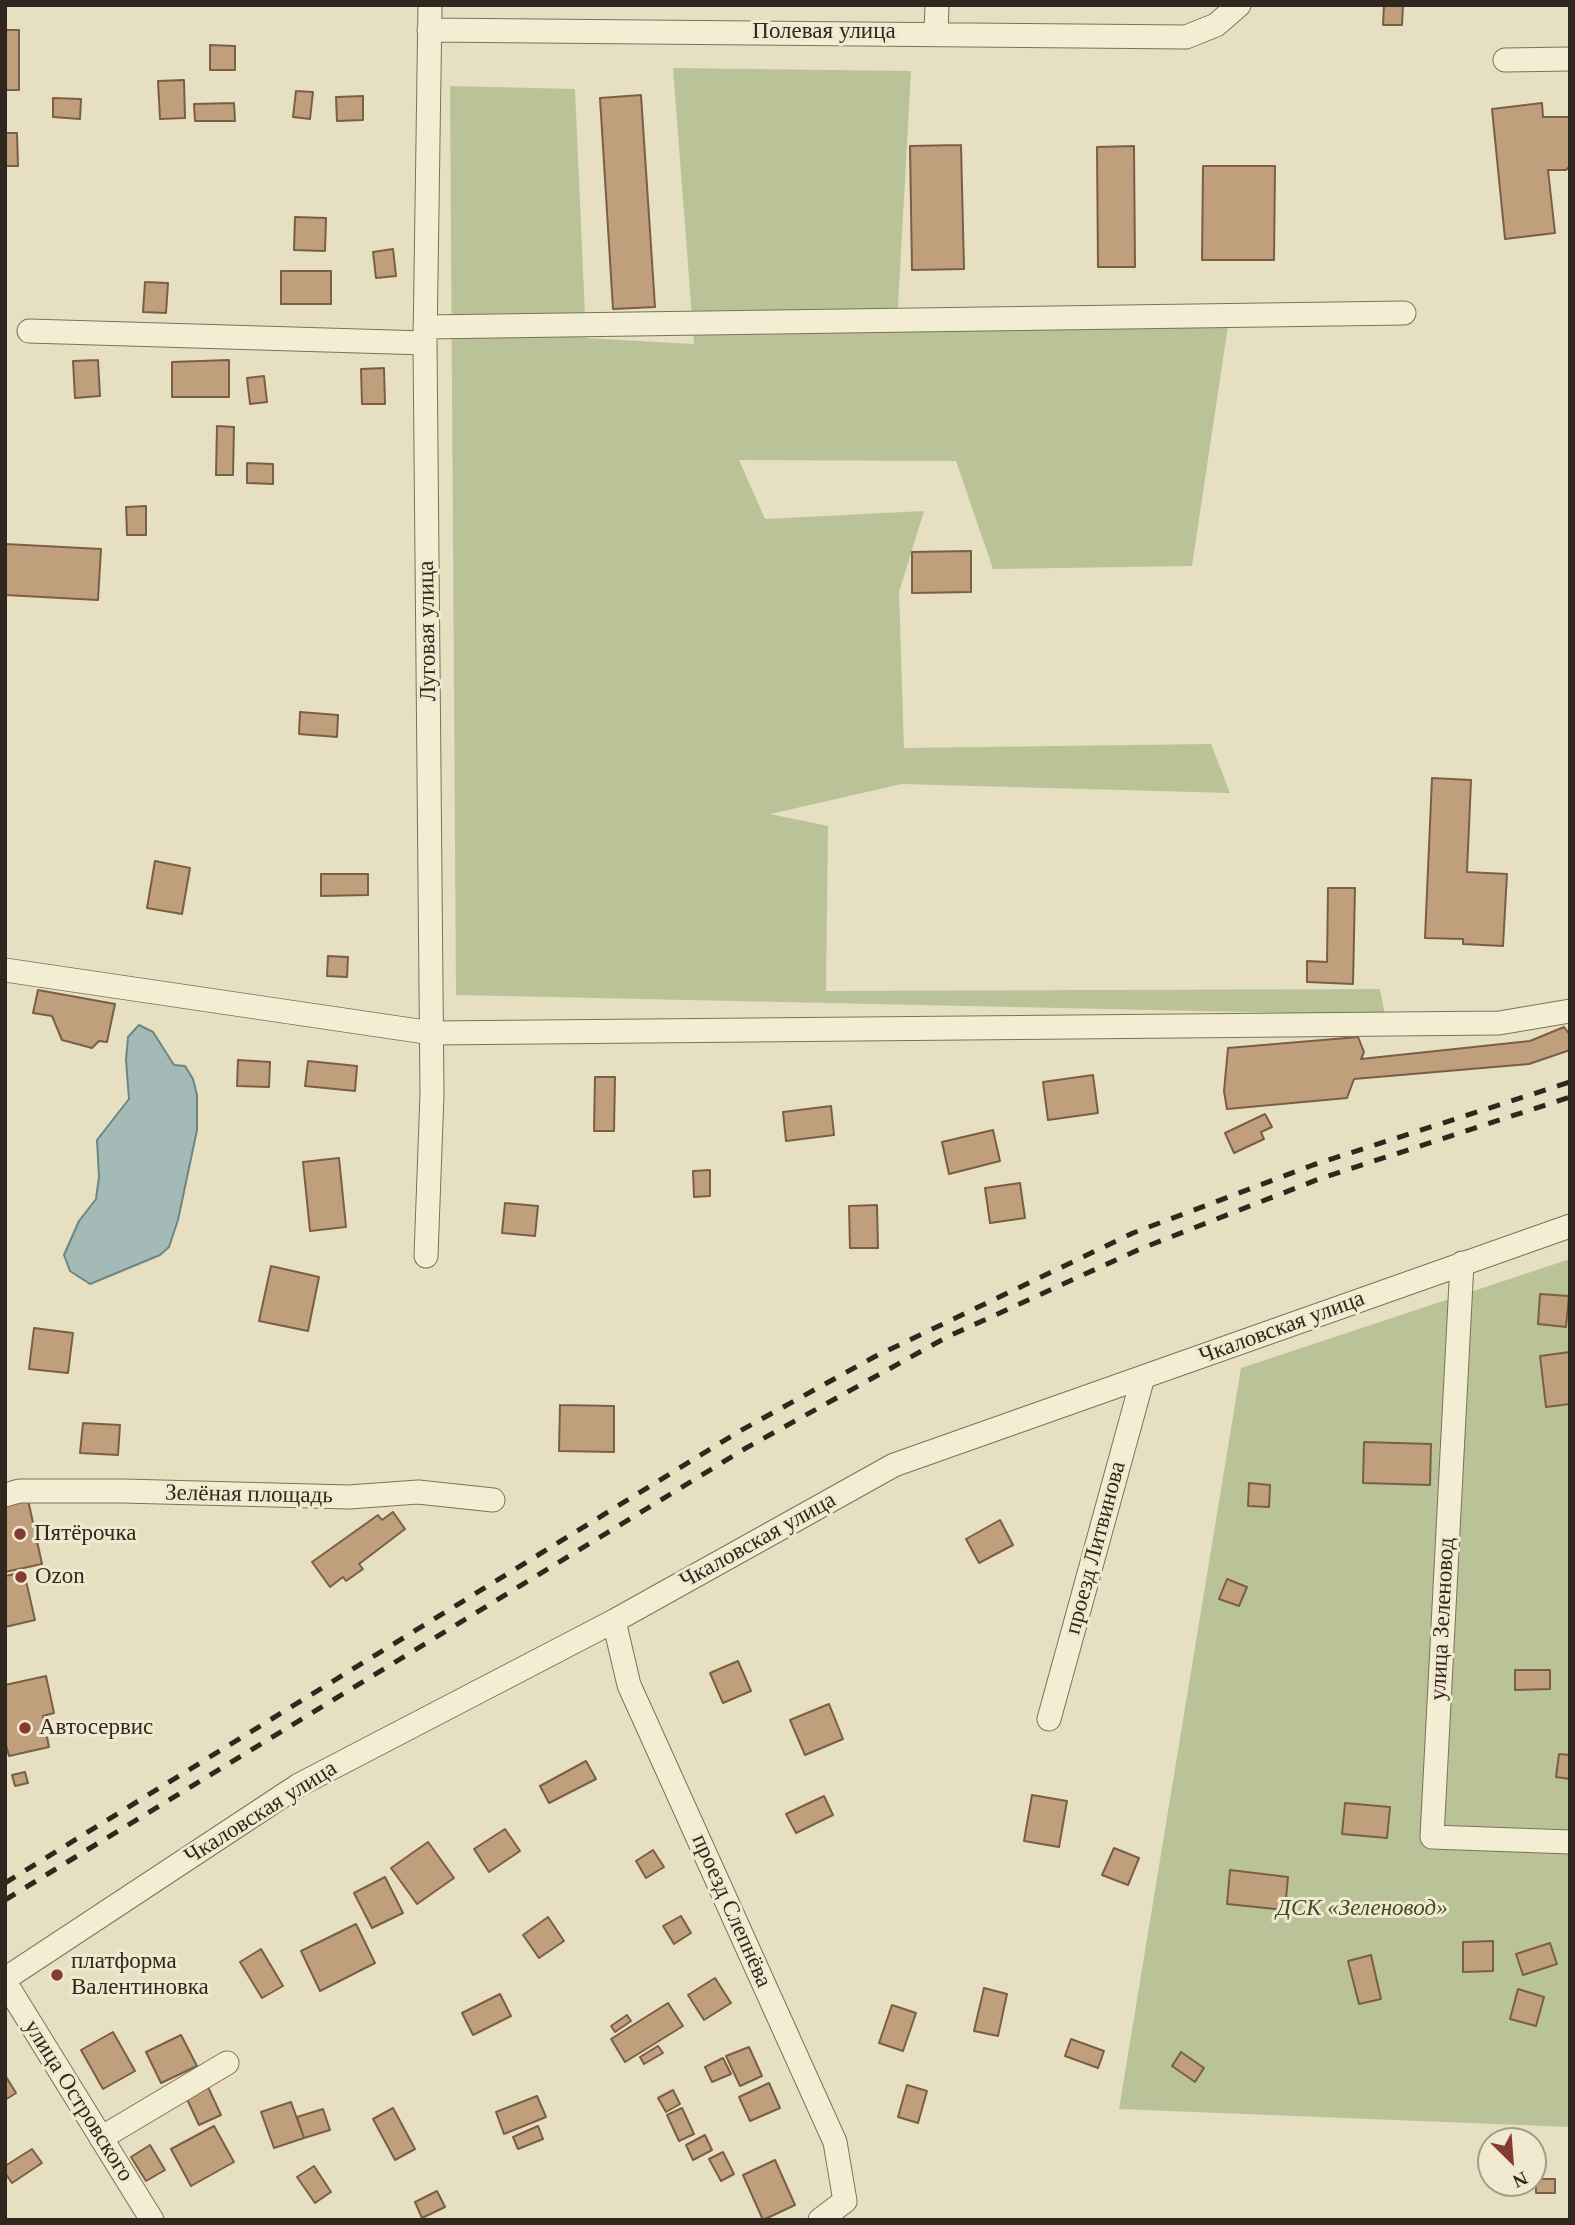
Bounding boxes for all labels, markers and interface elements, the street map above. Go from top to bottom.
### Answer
street label: Полевая улица [752,18,896,46]
street label: Луговая улица [413,560,443,702]
street label: Чкаловская улица [1195,1285,1369,1371]
street label: проезд Литвинова [1060,1459,1132,1637]
street label: Зелёная площадь [165,1480,333,1510]
street label: Чкаловская улица [675,1487,841,1595]
place label: Пятёрочка [34,1520,136,1548]
marker: Пятёрочка [12,1526,28,1542]
street label: улица Зеленовод [1425,1537,1461,1701]
place label: Ozon [35,1563,85,1591]
marker: Ozon [13,1569,29,1585]
place label: Автосервис [39,1714,153,1742]
marker: Автосервис [17,1720,33,1736]
street label: Чкаловская улица [180,1755,342,1871]
street label: проезд Слепнёва [685,1830,777,1992]
park label: ДСК «Зеленовод» [1276,1895,1448,1923]
place label: платформа Валентиновка [71,1948,209,2002]
marker: платформа Валентиновка [49,1967,65,1983]
street label: улица Островского [17,2015,139,2187]
north arrow [1477,2127,1547,2197]
text: N [1510,2167,1531,2192]

